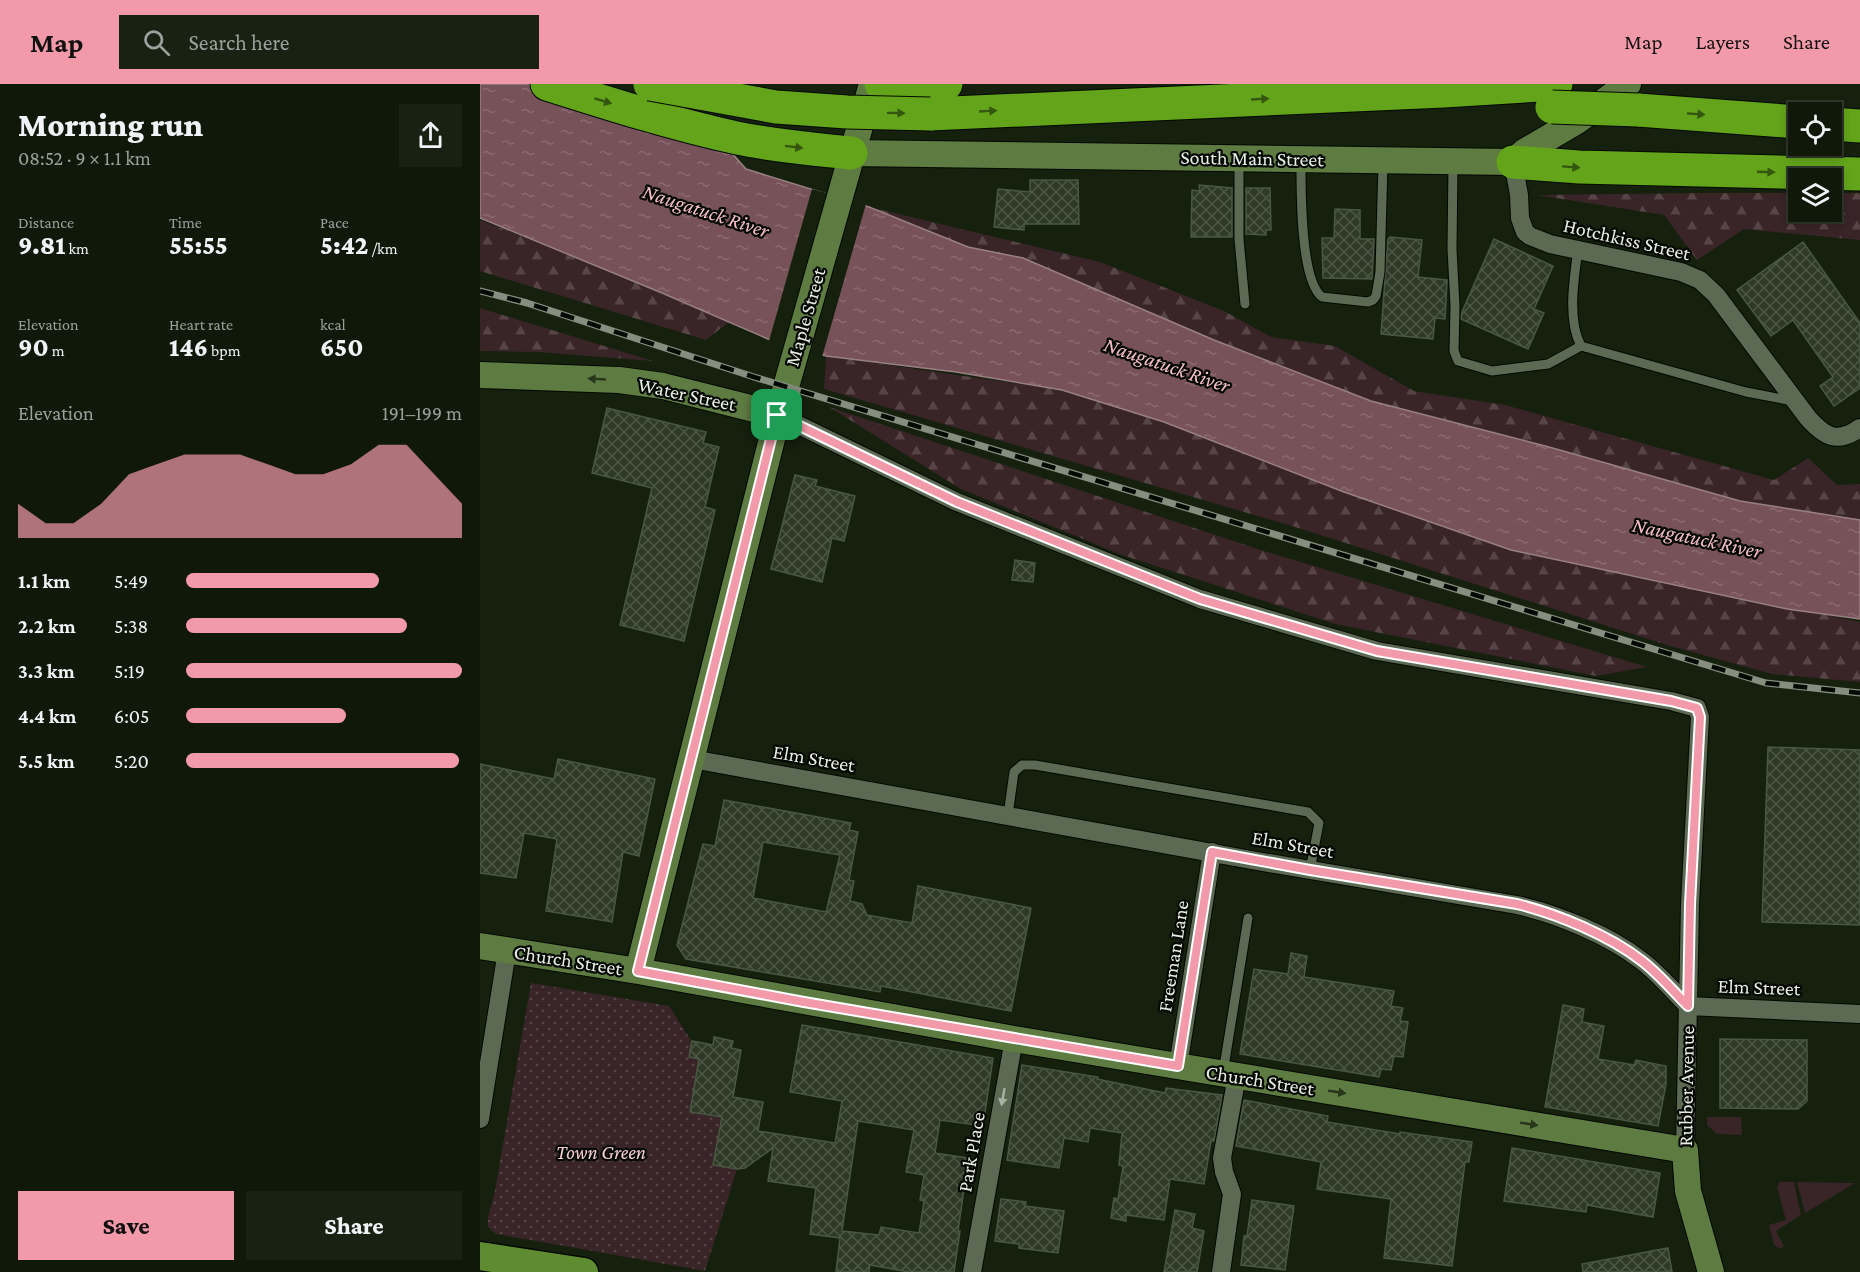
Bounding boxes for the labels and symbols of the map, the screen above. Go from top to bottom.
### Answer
one-way arrow [1250,94,1269,103]
one-way arrow [594,97,612,107]
one-way arrow [979,107,998,116]
one-way arrow [886,108,905,118]
one-way arrow [1687,109,1706,119]
one-way arrow [785,142,804,152]
street label: South Main Street [1180,146,1324,170]
one-way arrow [1562,162,1581,171]
one-way arrow [1757,168,1776,177]
water label: Naugatuck River [640,179,773,243]
street label: Hotchkiss Street [1561,214,1693,264]
street label: Maple Street [781,265,831,369]
water label: Naugatuck River [1101,332,1234,398]
street label: Water Street [636,373,738,415]
one-way arrow [588,375,607,384]
pin [751,389,802,440]
water label: Naugatuck River [1630,513,1764,564]
street label: Elm Street [771,740,857,776]
street label: Elm Street [1250,826,1336,862]
street label: Freeman Lane [1153,898,1193,1013]
street label: Church Street [512,941,624,979]
street label: Elm Street [1717,975,1801,999]
street label: Rubber Avenue [1674,1025,1698,1146]
street label: Church Street [1204,1061,1316,1099]
one-way arrow [999,1087,1008,1106]
one-way arrow [1328,1088,1347,1097]
street label: Park Place [953,1110,989,1194]
one-way arrow [1520,1120,1539,1129]
park label: Town Green [556,1141,646,1163]

